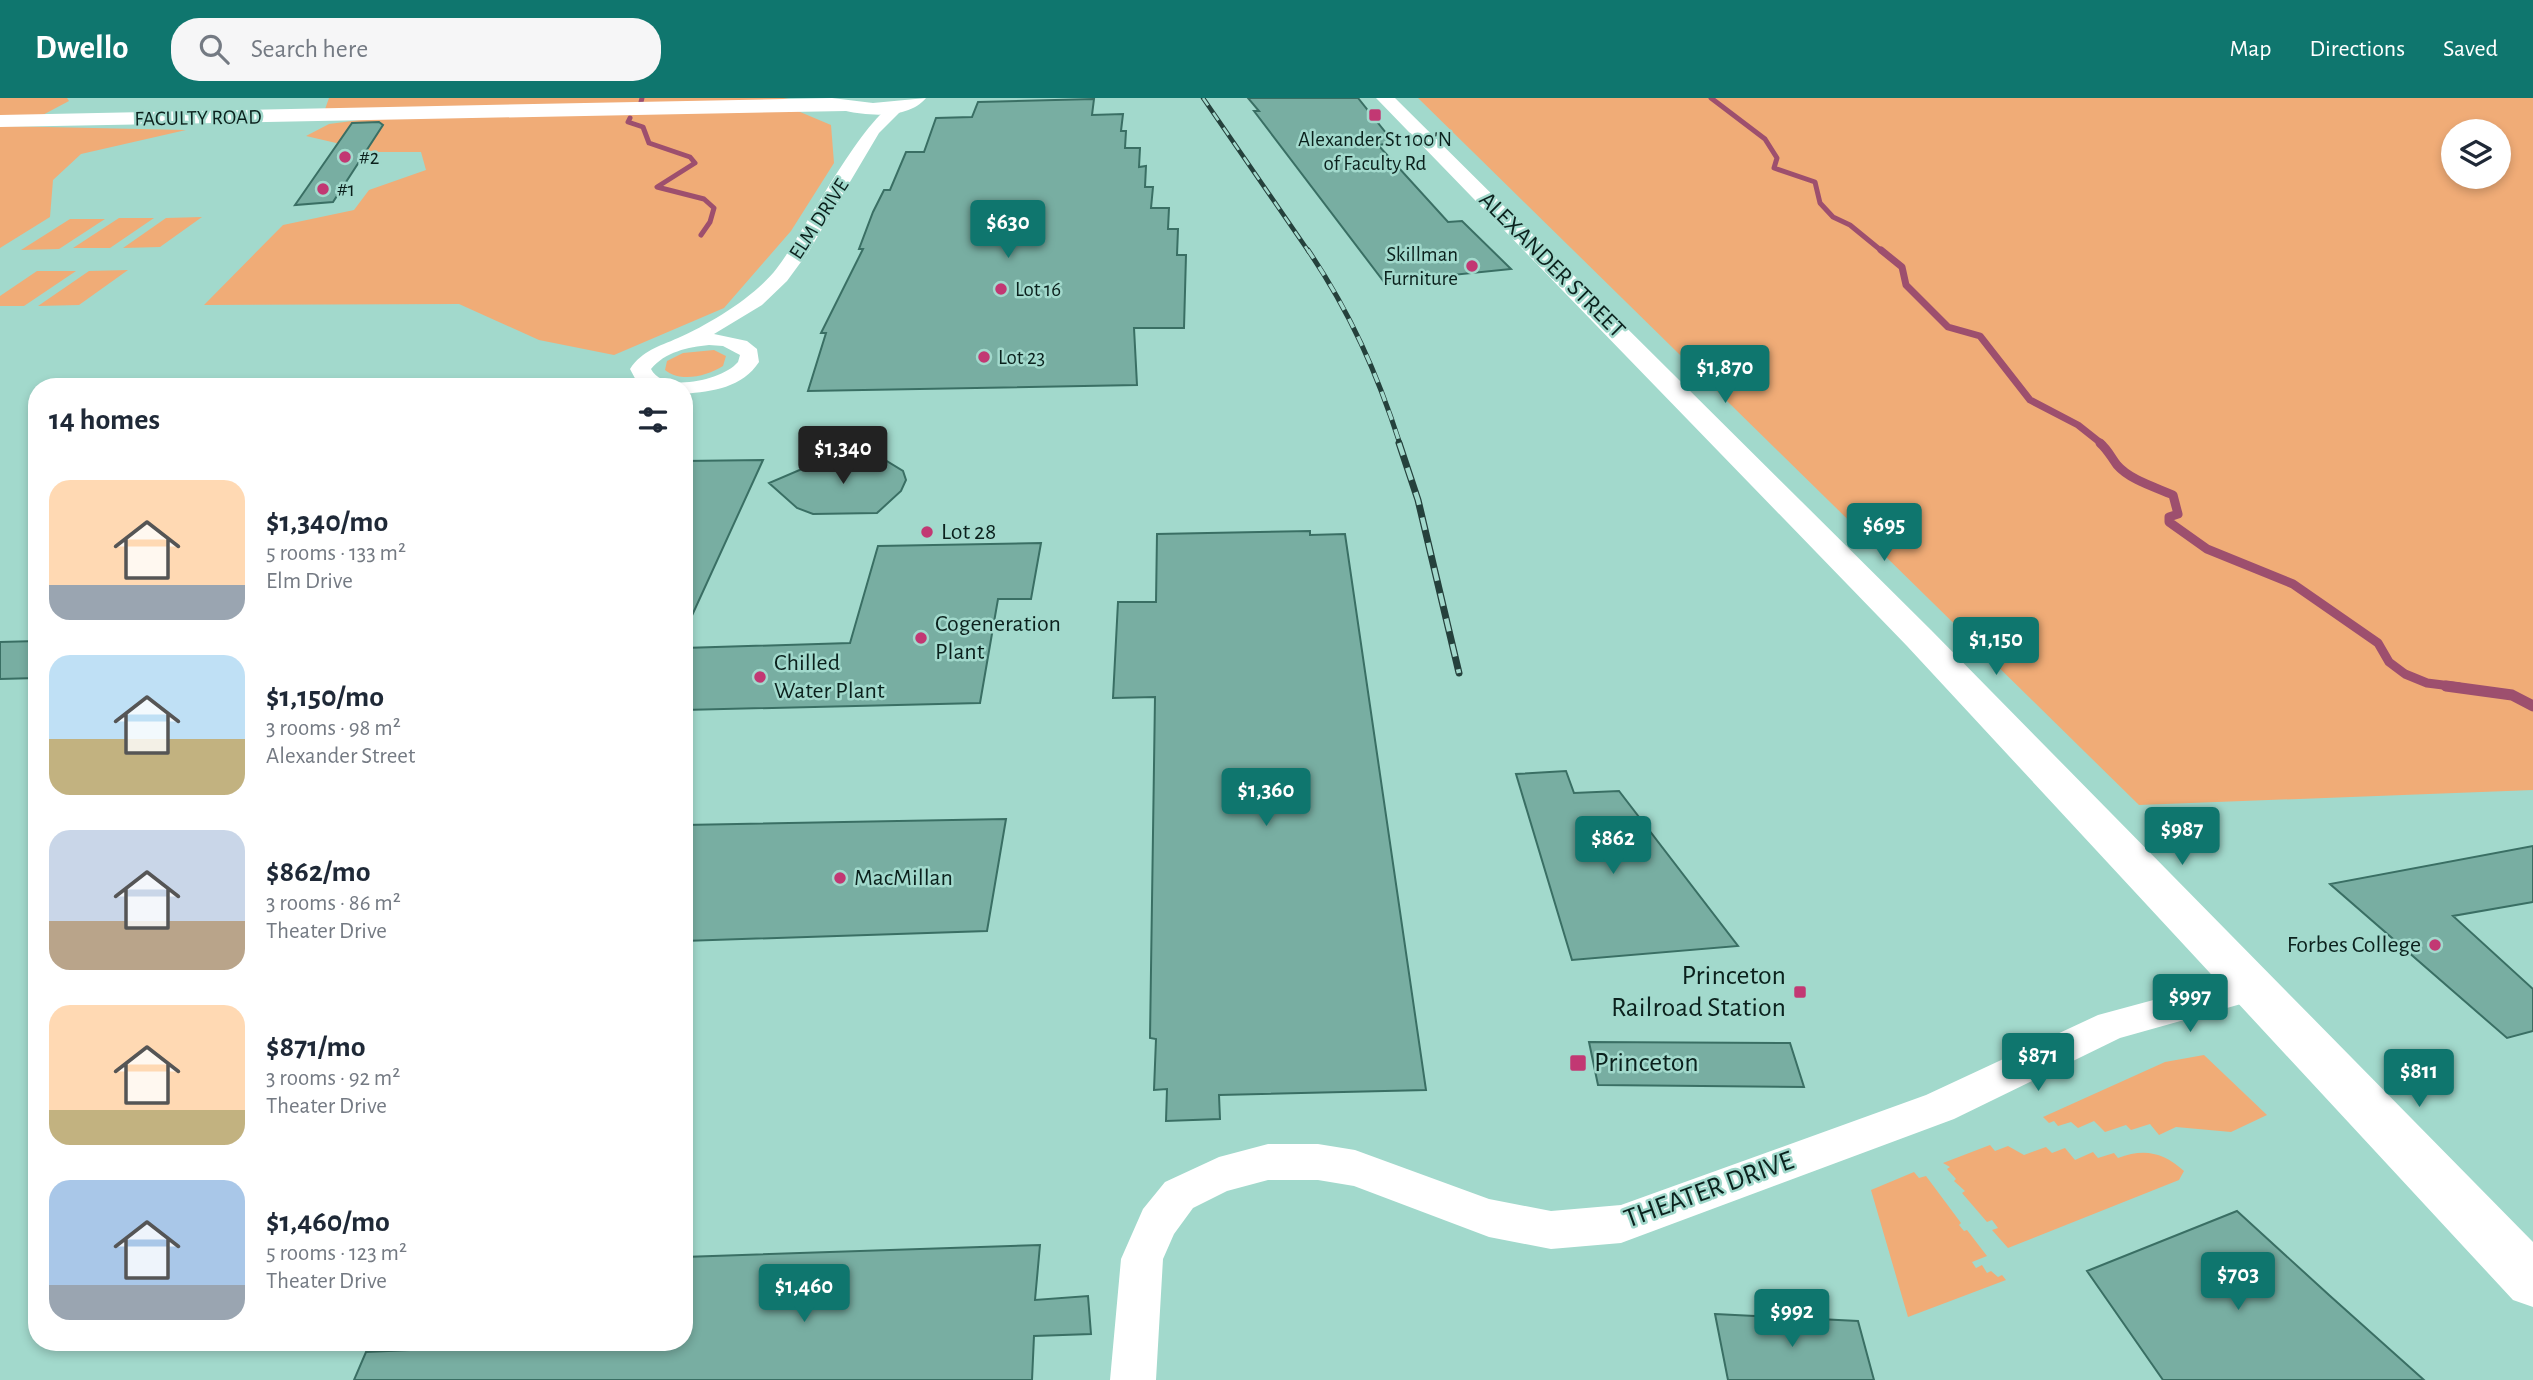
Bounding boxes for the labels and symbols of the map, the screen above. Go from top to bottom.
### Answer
street label: FACULTY ROAD [134,106,262,130]
marker: Alexander St 100'N of Faculty Rd [1367,107,1383,123]
place label: Alexander St 100'N of Faculty Rd [1298,129,1452,174]
place label: #2 [359,147,379,168]
marker: #2 [337,149,353,165]
street label: ELM DRIVE [785,175,853,263]
place label: #1 [337,179,355,200]
marker: #1 [315,181,331,197]
street label: ALEXANDER STREET [1474,187,1630,343]
pin: $630 [967,200,1049,260]
place label: Skillman Furniture [1383,244,1458,289]
marker: Skillman Furniture [1464,258,1480,274]
place label: Lot 16 [1015,279,1061,300]
marker: Lot 16 [993,281,1009,297]
pin: $1,870 [1668,345,1782,405]
place label: Lot 23 [998,347,1045,368]
marker: Lot 23 [976,349,992,365]
pin: $1,340 [786,426,900,486]
pin: $695 [1843,504,1925,563]
place label: Lot 28 [941,520,996,544]
marker: Lot 28 [919,524,935,540]
place label: Cogeneration Plant [935,612,1061,664]
pin: $1,150 [1939,618,2053,677]
marker: Cogeneration Plant [913,630,929,646]
place label: Chilled Water Plant [774,651,885,703]
marker: Chilled Water Plant [752,669,768,685]
pin: $1,360 [1209,768,1323,828]
pin: $987 [2141,808,2223,867]
pin: $862 [1572,816,1654,876]
place label: MacMillan [854,866,953,890]
marker: MacMillan [832,870,848,886]
place label: Forbes College [2287,933,2421,957]
marker: Forbes College [2427,937,2443,953]
place label: Princeton Railroad Station [1611,962,1786,1022]
pin: $997 [2149,974,2231,1034]
marker: Princeton Railroad Station [1792,984,1808,1000]
pin: $871 [1997,1034,2079,1093]
place label: Princeton [1594,1049,1699,1077]
pin: $811 [2378,1049,2460,1109]
marker: Princeton [1568,1053,1588,1073]
street label: THEATER DRIVE [1620,1146,1798,1234]
pin: $703 [2197,1252,2279,1312]
pin: $1,460 [747,1264,861,1324]
pin: $992 [1751,1290,1833,1349]

